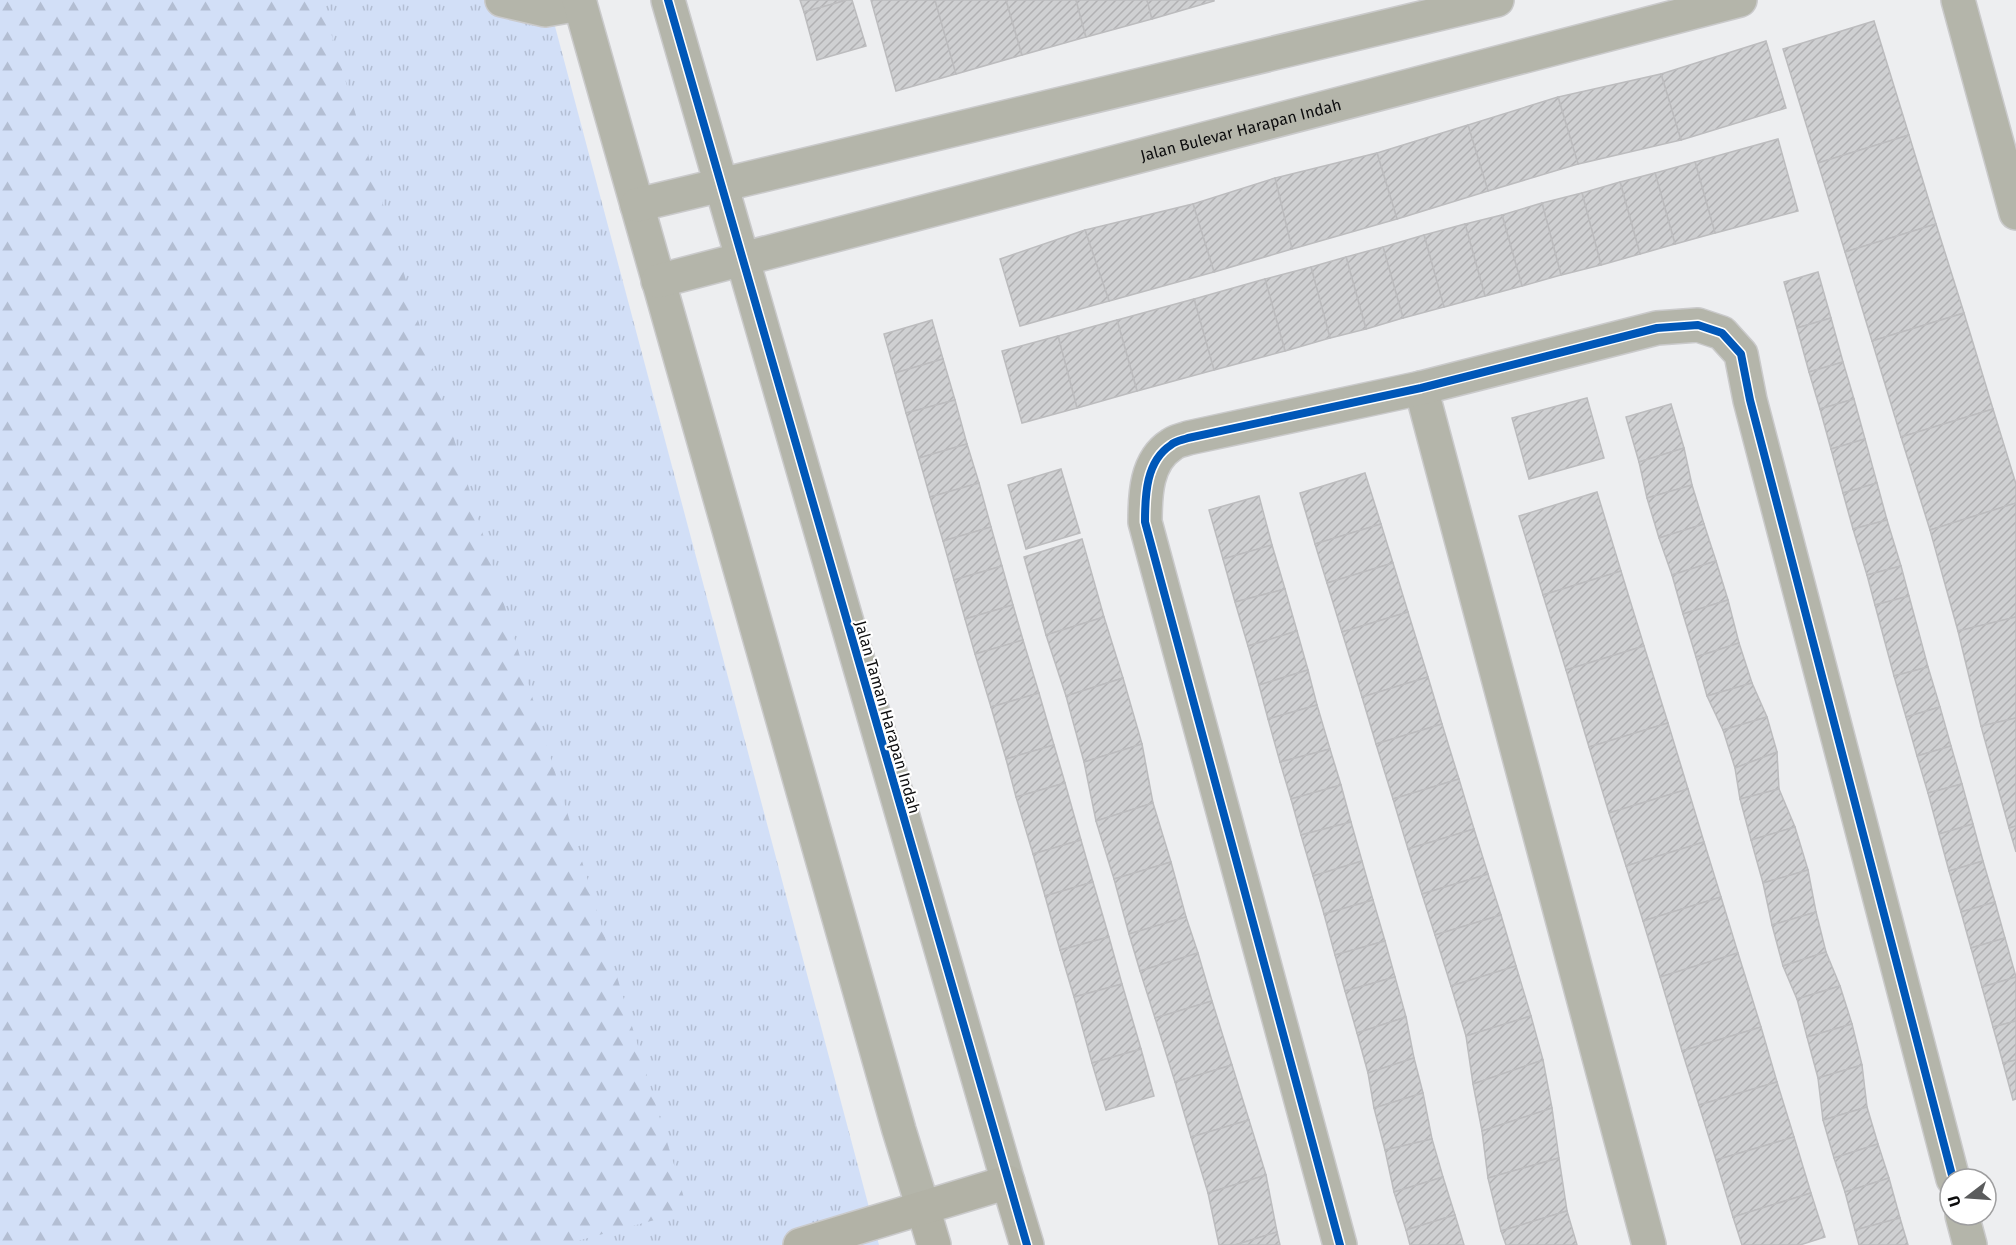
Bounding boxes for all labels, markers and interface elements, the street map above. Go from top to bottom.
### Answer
street label: Jalan Bulevar Harapan Indah [1138,95,1343,165]
street label: Jalan Taman Harapan Indah [851,618,924,816]
north arrow [1938,1167,1998,1227]
text: U [1944,1193,1965,1209]

